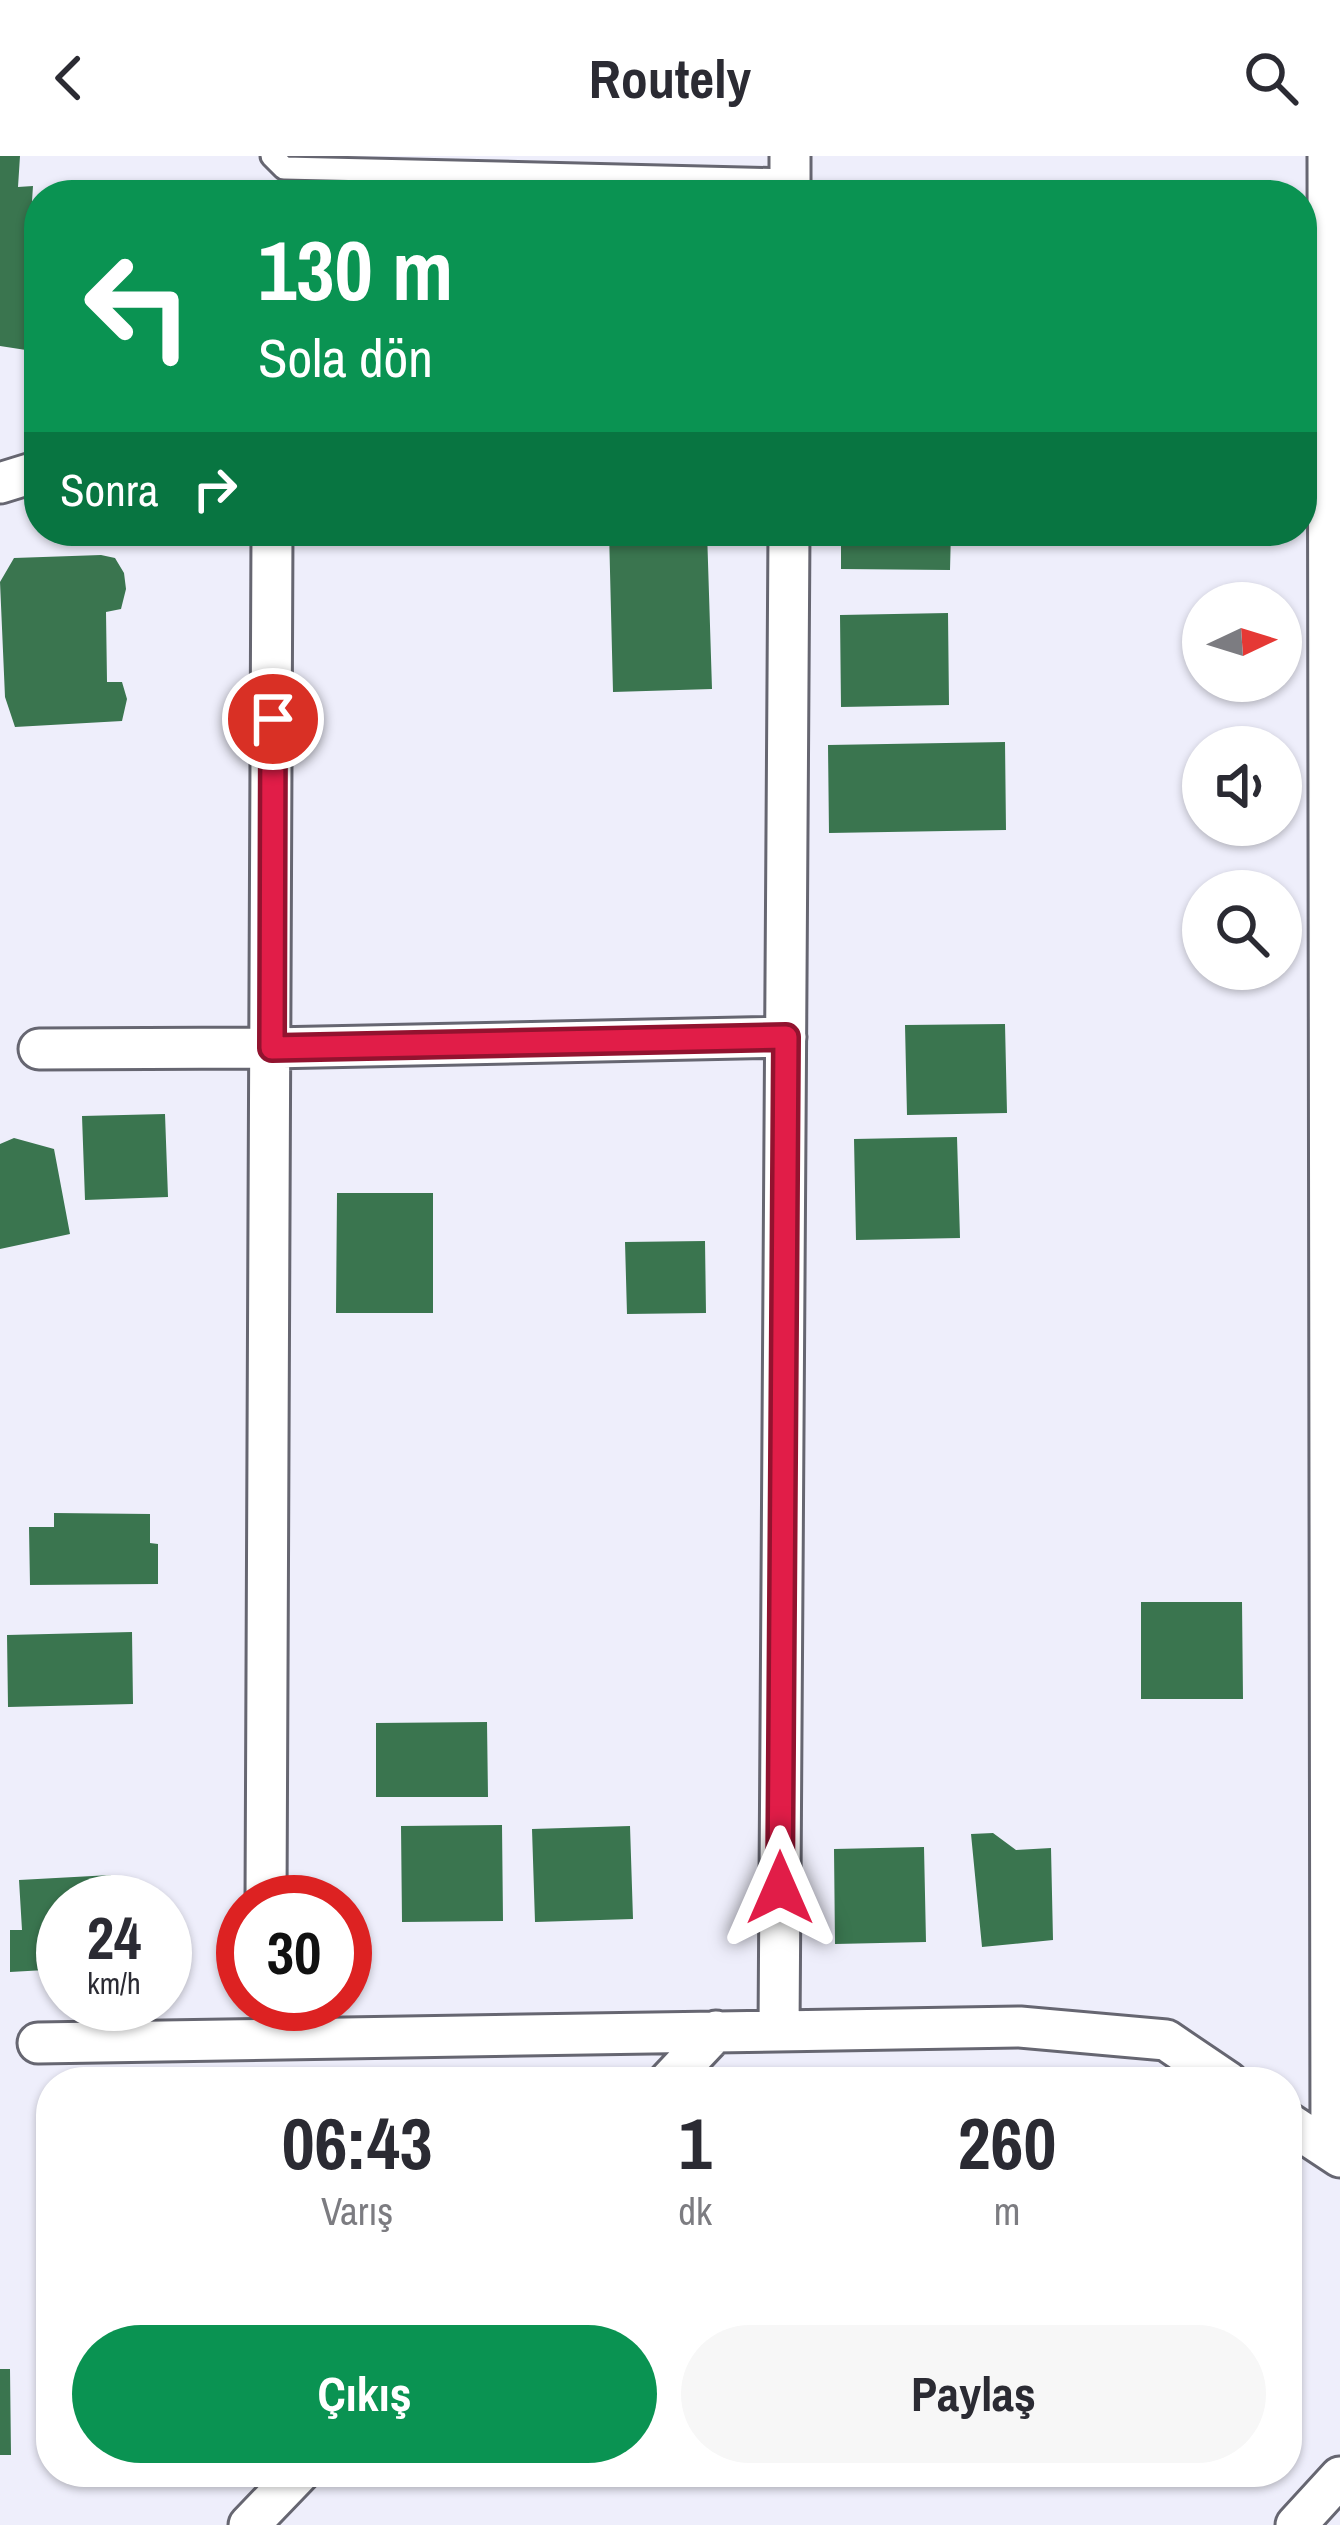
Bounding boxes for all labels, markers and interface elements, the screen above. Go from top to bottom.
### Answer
text: Routely [589,42,751,115]
icon: back [36,45,102,111]
icon: search [1238,45,1304,111]
text: 130 m [258,213,453,326]
icon: left [60,228,216,384]
text: Sola dön [258,321,433,394]
icon: right [182,456,248,522]
text: Sonra [60,459,158,520]
north arrow [1182,582,1302,702]
map controls [1182,582,1302,990]
pin [222,668,324,770]
icon: arrive [240,686,306,752]
button: sound [1182,726,1302,846]
button: search [1182,870,1302,990]
position arrow [717,1825,843,1951]
speed limit sign: 30 [216,1875,372,2031]
text: 24 [87,1897,141,1978]
text: km/h [87,1963,141,2003]
text: 06:43 [282,2094,433,2191]
text: 1 [679,2094,712,2191]
text: 260 [958,2094,1056,2191]
text: Varış [321,2185,393,2237]
text: dk [678,2185,712,2237]
text: m [994,2185,1020,2237]
button: Çıkış [72,2325,657,2463]
button: Paylaş [681,2325,1266,2463]

